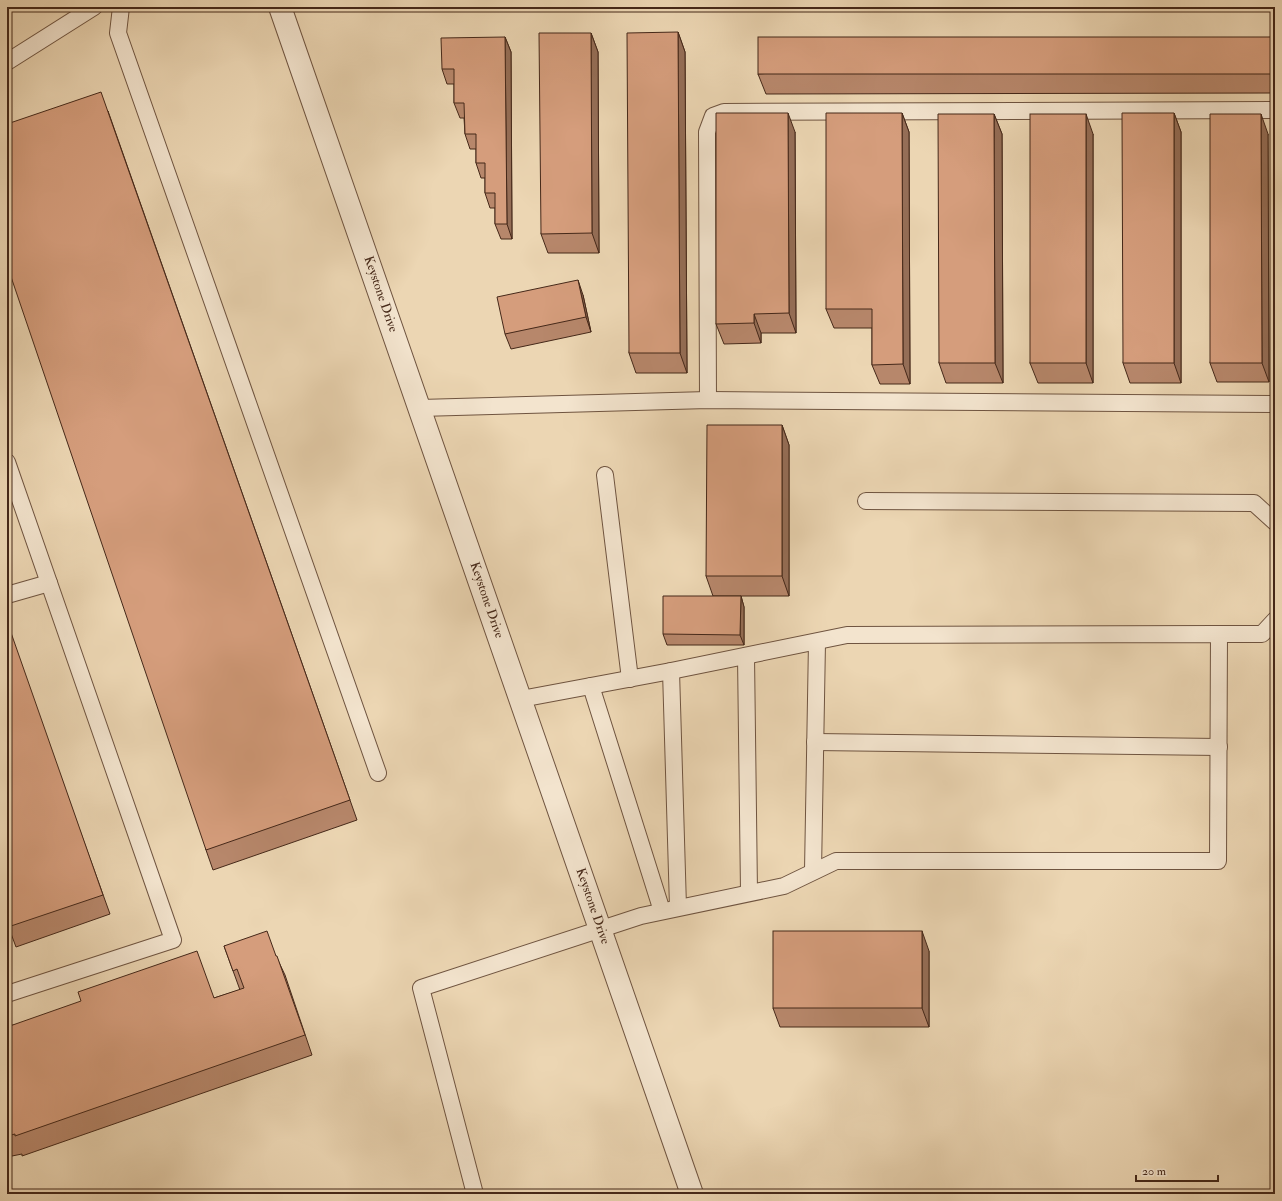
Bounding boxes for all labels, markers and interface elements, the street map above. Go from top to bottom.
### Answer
street label: Keystone Drive [360,254,402,335]
street label: Keystone Drive [466,560,508,641]
street label: Keystone Drive [572,866,614,947]
scale bar [1136,1157,1218,1183]
text: 20 m [1142,1164,1167,1179]

